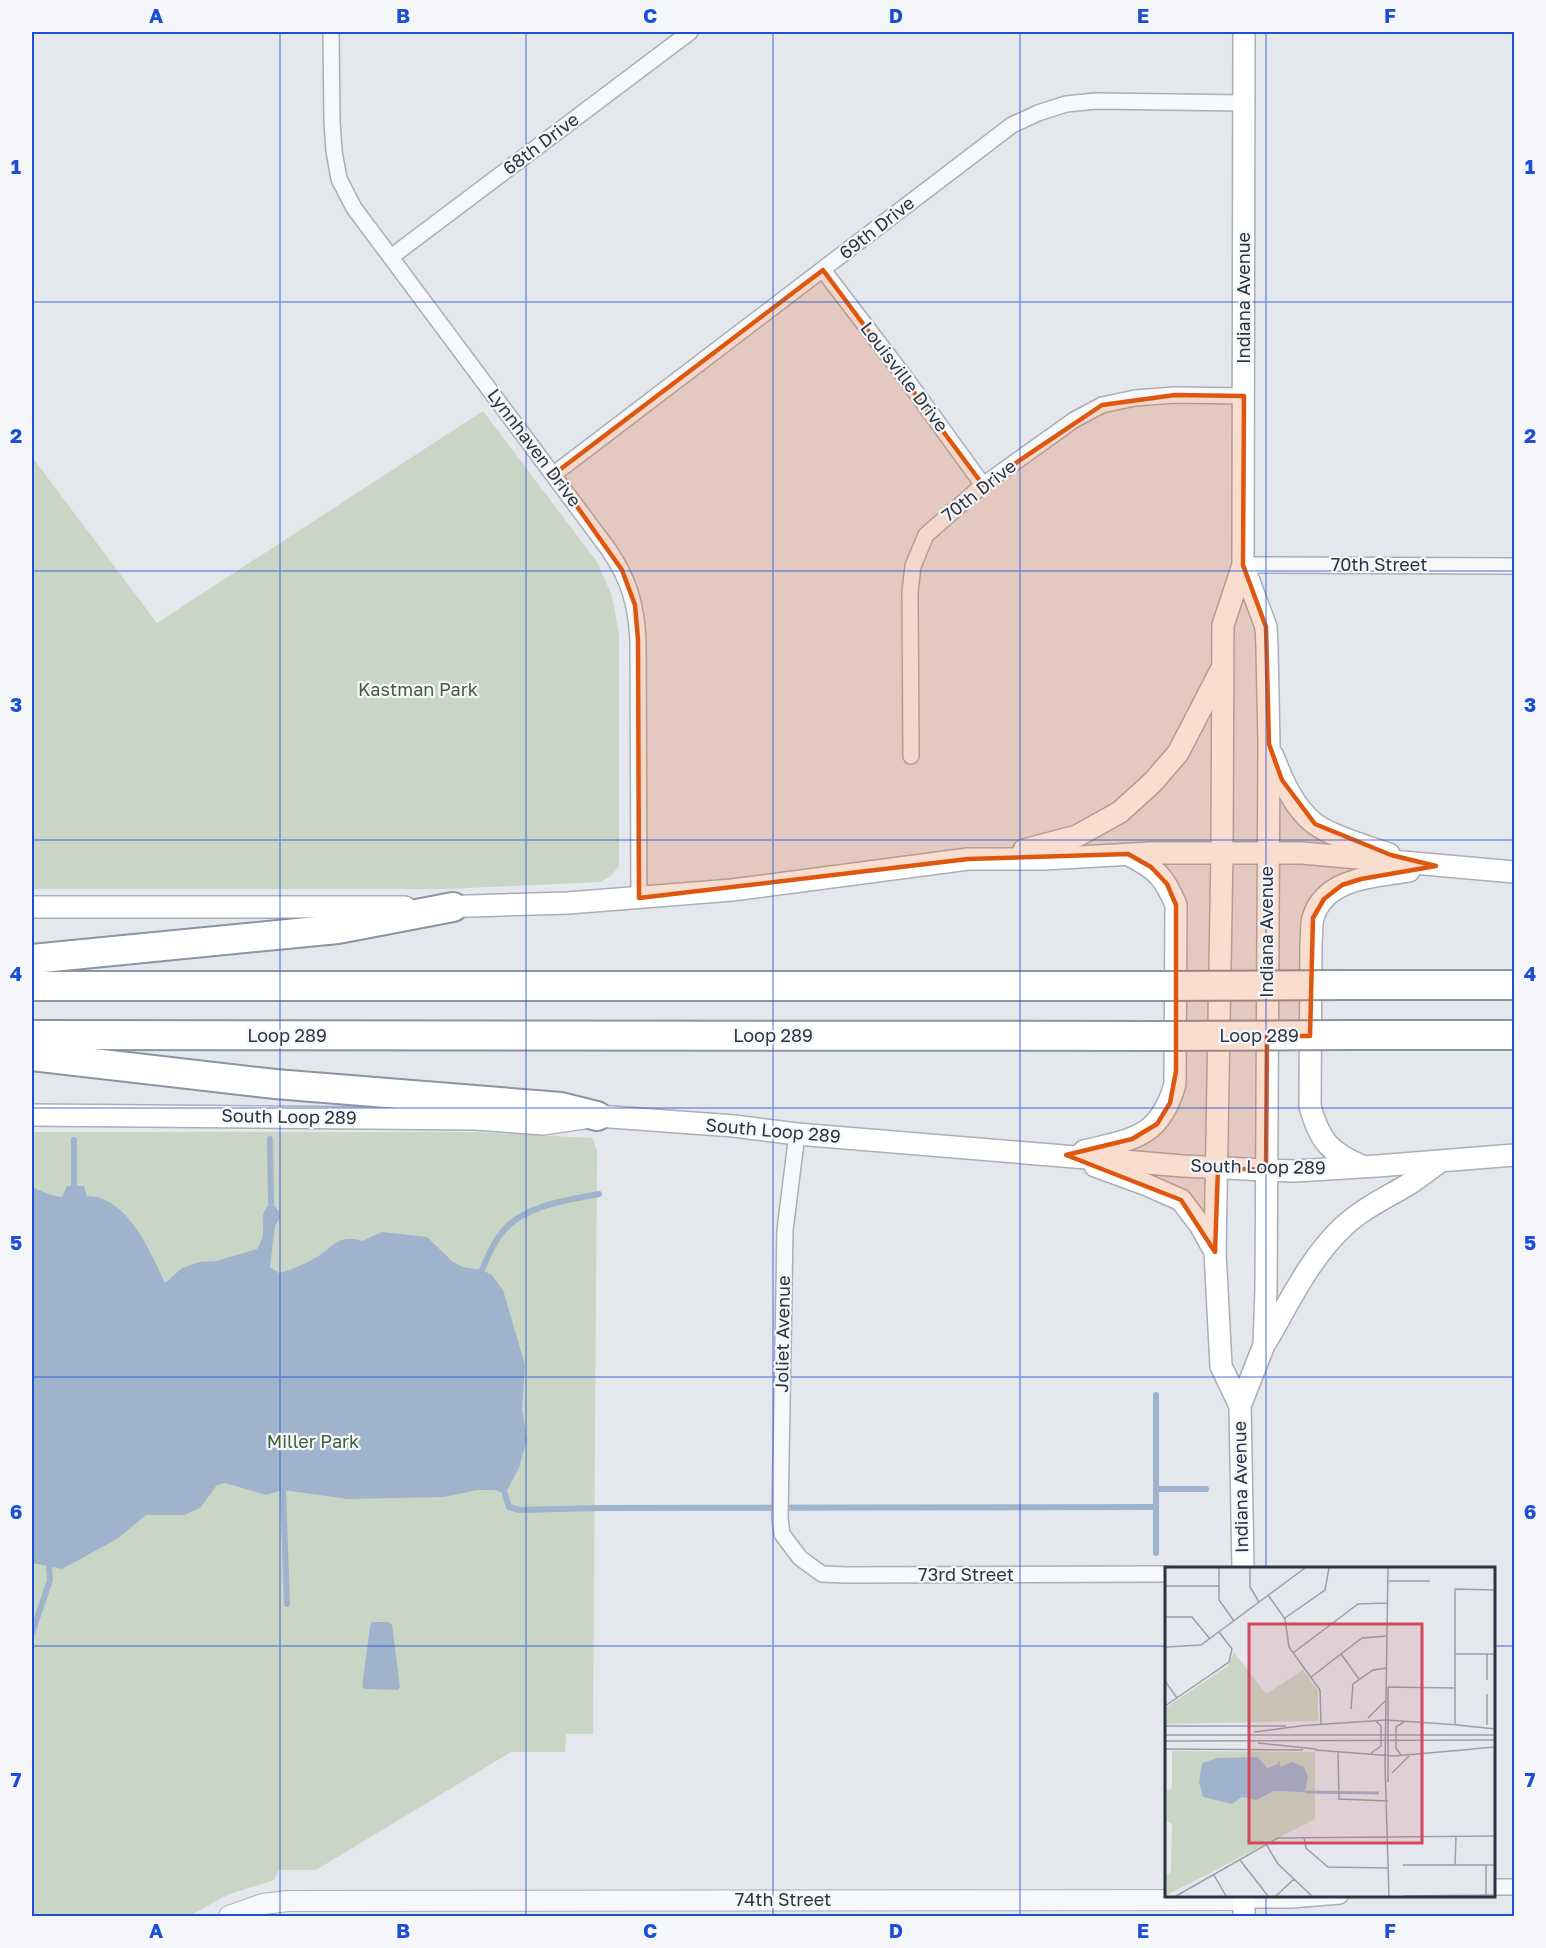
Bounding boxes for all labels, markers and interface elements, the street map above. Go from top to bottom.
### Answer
text: A [149,3,163,27]
text: B [396,3,410,27]
text: C [643,3,657,27]
text: D [889,3,903,27]
text: E [1137,3,1149,27]
text: F [1384,3,1396,27]
street label: 68th Drive [498,108,583,179]
text: 1 [11,154,21,178]
text: 1 [1525,154,1535,178]
street label: 69th Drive [834,191,918,263]
street label: Indiana Avenue [1232,232,1254,364]
street label: Louisville Drive [856,317,953,436]
street label: Lynnhaven Drive [483,384,586,511]
text: 2 [10,423,22,447]
text: 2 [1524,423,1536,447]
street label: 70th Drive [937,454,1020,526]
street label: 70th Street [1331,553,1427,575]
park label: Kastman Park [358,678,478,700]
text: 3 [10,692,22,716]
text: 3 [1524,692,1536,716]
street label: Indiana Avenue [1255,866,1277,998]
text: 4 [10,961,22,985]
text: 4 [1524,961,1536,985]
street label: Loop 289 [247,1024,327,1046]
street label: Loop 289 [733,1024,813,1046]
street label: Loop 289 [1219,1024,1299,1046]
street label: South Loop 289 [221,1104,357,1128]
street label: South Loop 289 [705,1113,842,1147]
street label: South Loop 289 [1190,1154,1326,1178]
text: 5 [10,1230,22,1254]
text: 5 [1524,1230,1536,1254]
street label: Joliet Avenue [770,1275,794,1393]
street label: Indiana Avenue [1228,1421,1252,1553]
park label: Miller Park [267,1430,359,1452]
text: 6 [10,1499,22,1523]
text: 6 [1524,1499,1536,1523]
street label: 73rd Street [918,1563,1014,1585]
inset map [1165,1567,1495,1897]
text: 7 [11,1767,22,1791]
text: 7 [1525,1767,1536,1791]
street label: 74th Street [735,1888,831,1910]
text: A [149,1918,163,1942]
text: B [396,1918,410,1942]
text: C [643,1918,657,1942]
text: D [889,1918,903,1942]
text: E [1137,1918,1149,1942]
text: F [1384,1918,1396,1942]

